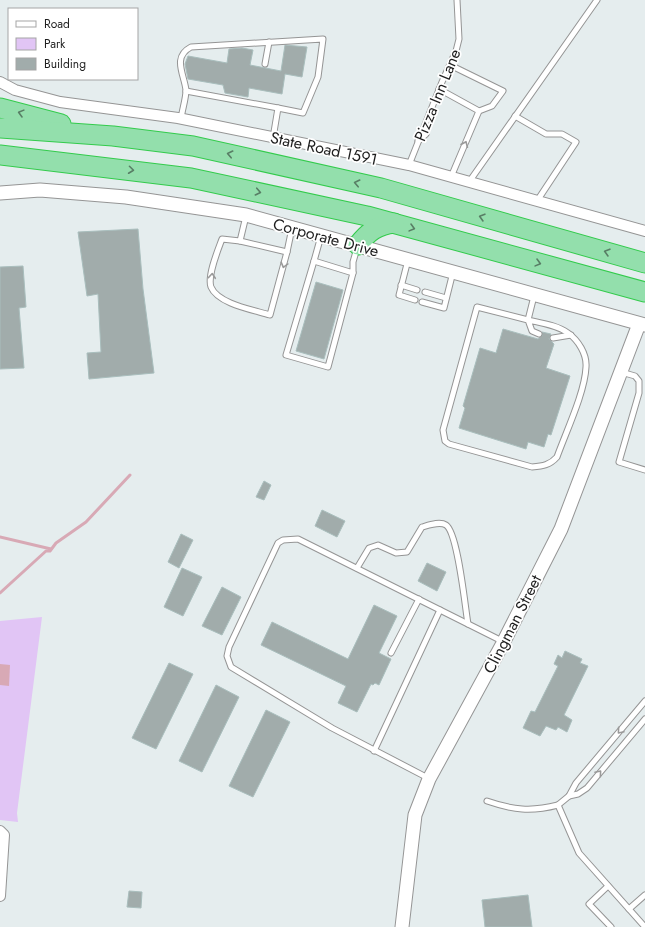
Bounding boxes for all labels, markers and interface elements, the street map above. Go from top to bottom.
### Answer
legend [8,8,138,80]
text: Road [44,15,70,33]
text: Park [44,35,66,53]
street label: Pizza Inn Lane [409,46,466,145]
text: Building [44,55,86,73]
one-way arrow [17,109,24,118]
street label: State Road 1591 [268,126,380,171]
one-way arrow [461,141,469,148]
one-way arrow [227,151,233,159]
one-way arrow [127,165,134,174]
one-way arrow [354,179,360,187]
one-way arrow [255,188,262,196]
street label: Corporate Drive [270,212,381,263]
one-way arrow [479,213,486,222]
one-way arrow [409,223,416,232]
one-way arrow [604,248,611,257]
one-way arrow [534,258,541,266]
one-way arrow [280,261,289,268]
one-way arrow [207,273,216,279]
street label: Clingman Street [478,571,547,678]
one-way arrow [617,726,624,733]
one-way arrow [595,771,602,778]

